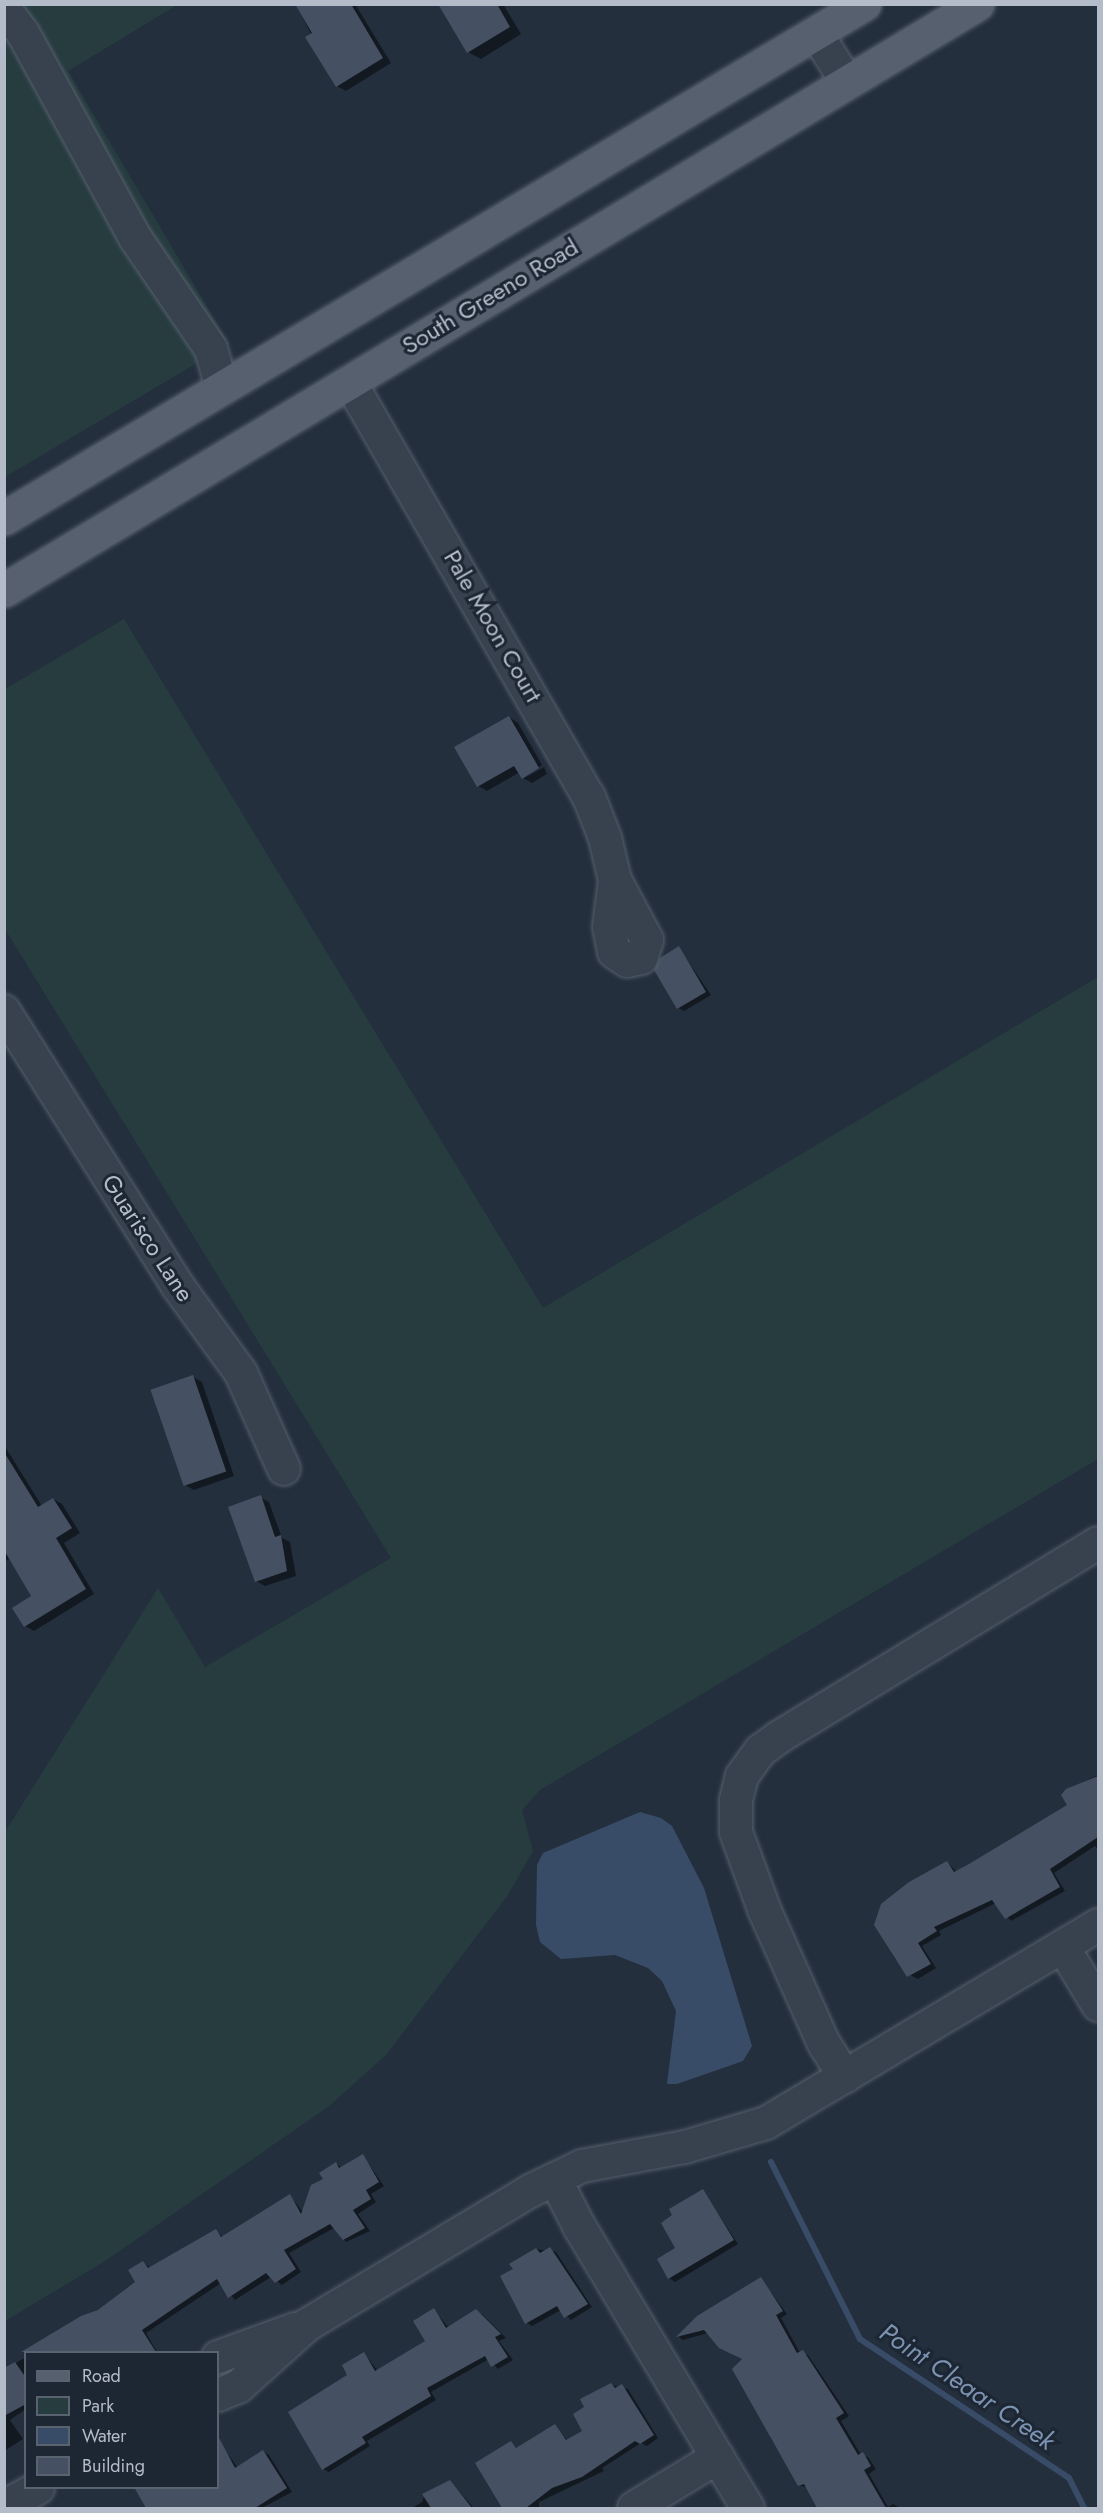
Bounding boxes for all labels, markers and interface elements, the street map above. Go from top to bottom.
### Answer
street label: South Greeno Road [397,232,583,360]
street label: Pale Moon Court [438,545,548,707]
street label: Guarisco Lane [96,1169,200,1307]
water label: Point Cleaar Creek [874,2317,1060,2457]
legend [24,2351,219,2489]
text: Road [82,2363,121,2389]
text: Park [82,2393,114,2419]
text: Water [82,2423,126,2449]
text: Building [82,2453,145,2479]

